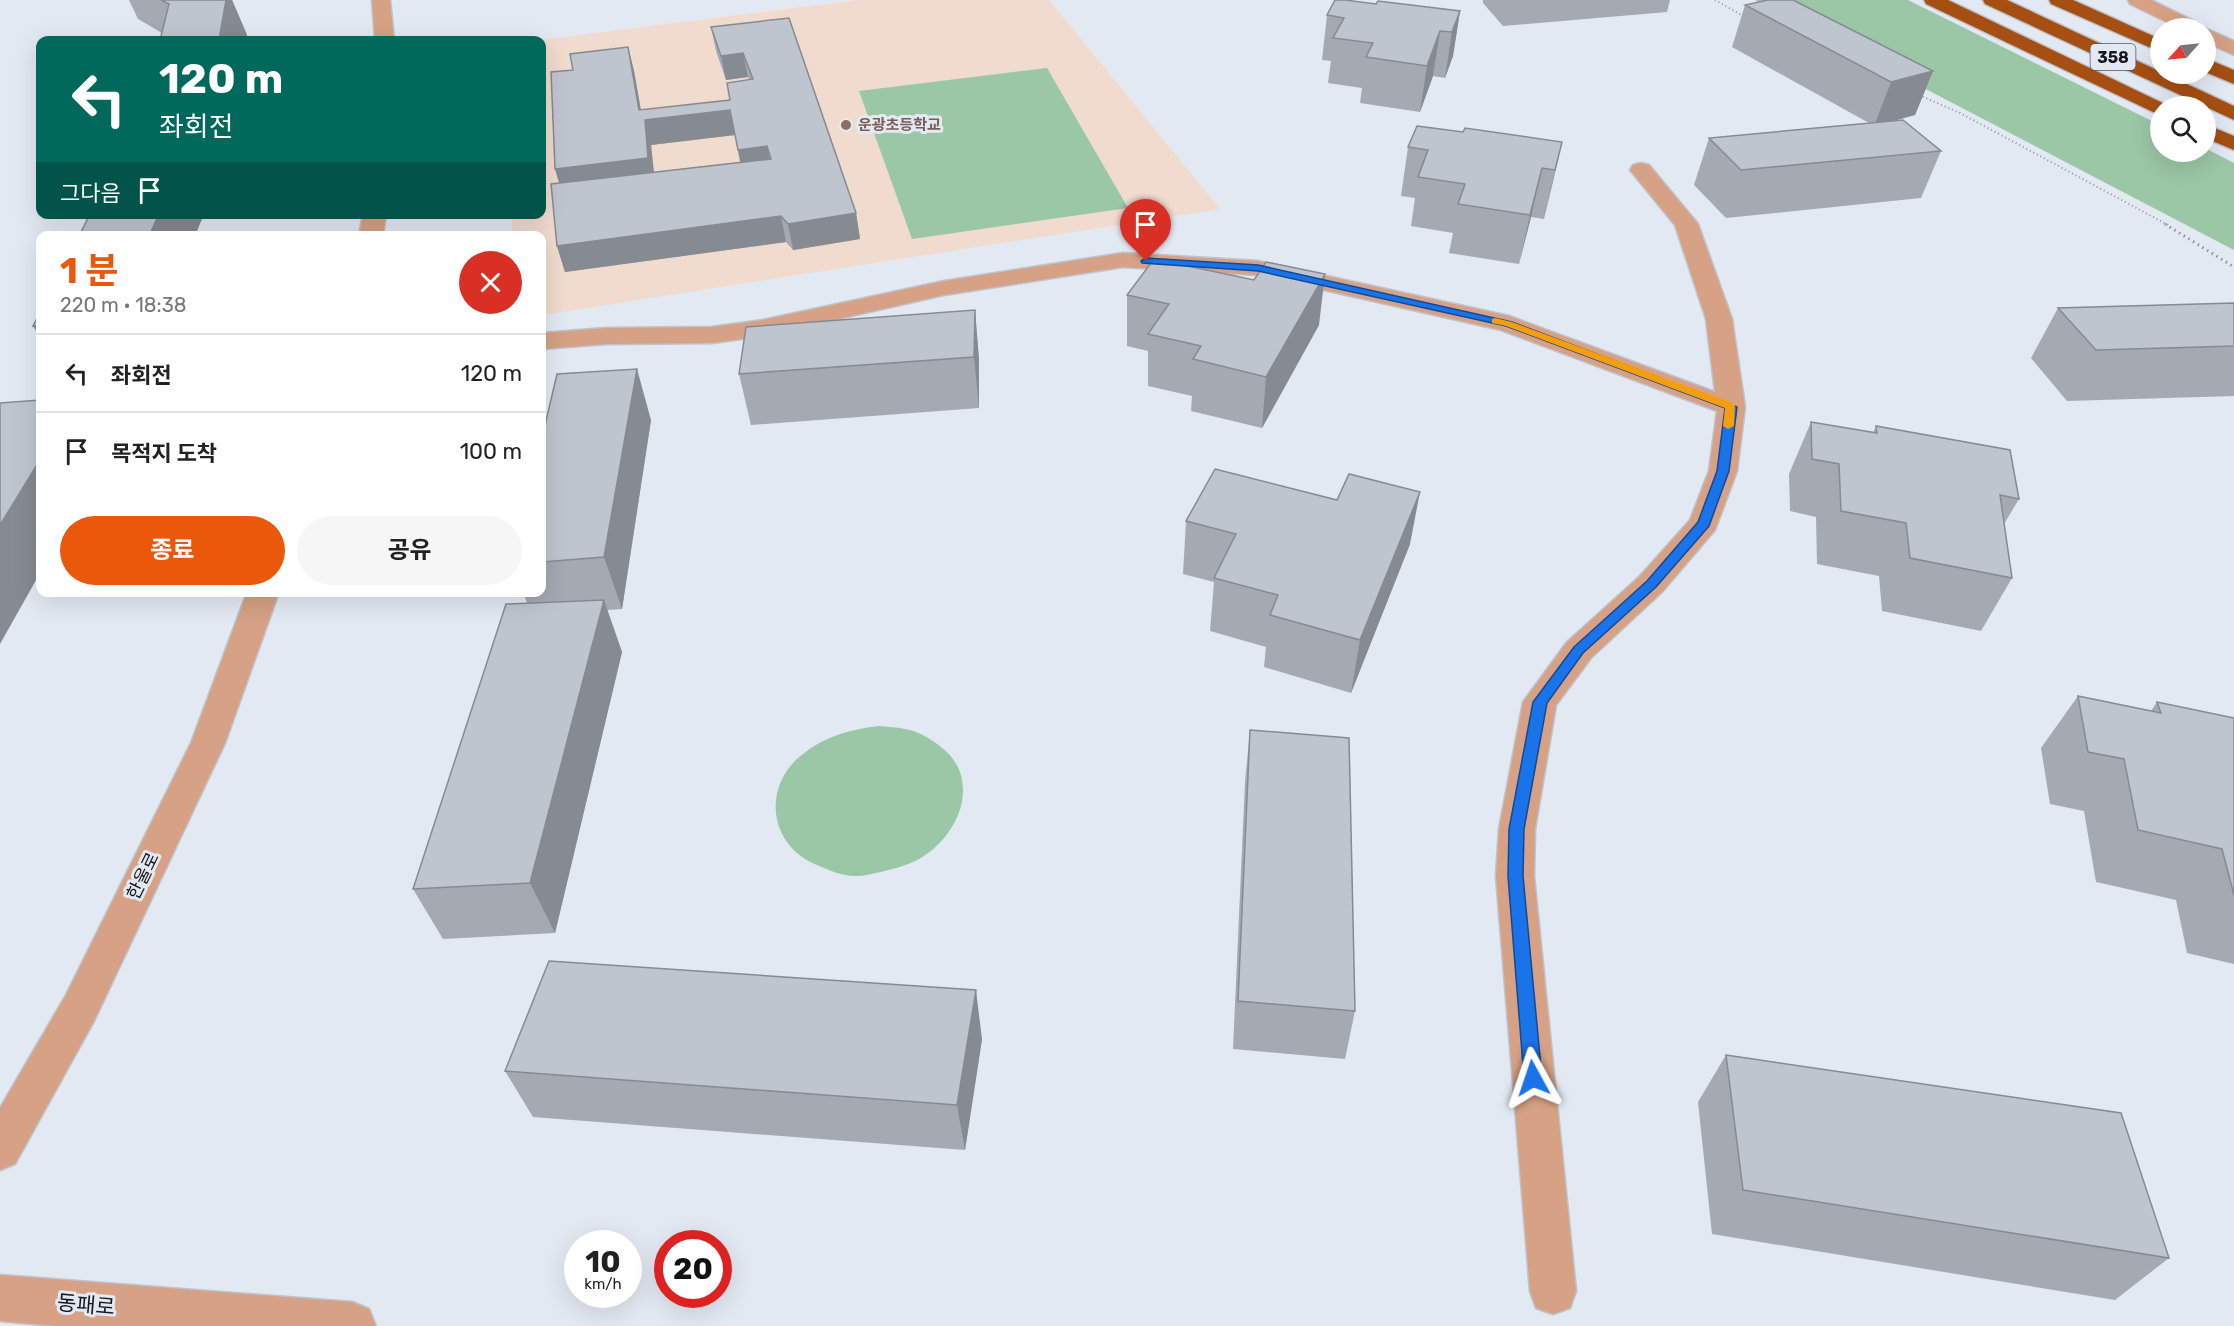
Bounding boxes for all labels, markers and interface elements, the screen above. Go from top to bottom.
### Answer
north arrow [2150,18,2216,84]
map controls [2150,18,2216,162]
road number: 358 [2090,44,2136,70]
text: 120 m [159,54,283,104]
icon: left [60,60,138,138]
button: search [2150,96,2216,162]
text: 좌회전 [159,111,234,143]
place label: 운광초등학교 [858,116,941,134]
marker: 운광초등학교 [839,118,853,132]
icon: arrive [133,174,166,207]
text: 그다음 [60,180,121,207]
pin [1120,199,1171,261]
icon: arrive [1129,208,1162,241]
text: 1 분 [60,249,119,292]
button: close [459,251,522,314]
text: 220 m · 18:38 [60,293,186,317]
icon: left [60,357,93,390]
text: 120 m [461,360,522,387]
text: 좌회전 [111,362,172,389]
icon: arrive [60,435,93,468]
text: 100 m [460,438,522,465]
text: 목적지 도착 [111,440,217,467]
button: 종료 [60,516,285,585]
button: 공유 [297,516,522,585]
street label: 한울로 [122,849,164,903]
position arrow [1501,1046,1565,1110]
speed limit sign: 20 [654,1230,732,1308]
text: 10 [585,1244,621,1280]
text: km/h [584,1275,622,1293]
street label: 동패로 [56,1290,116,1319]

